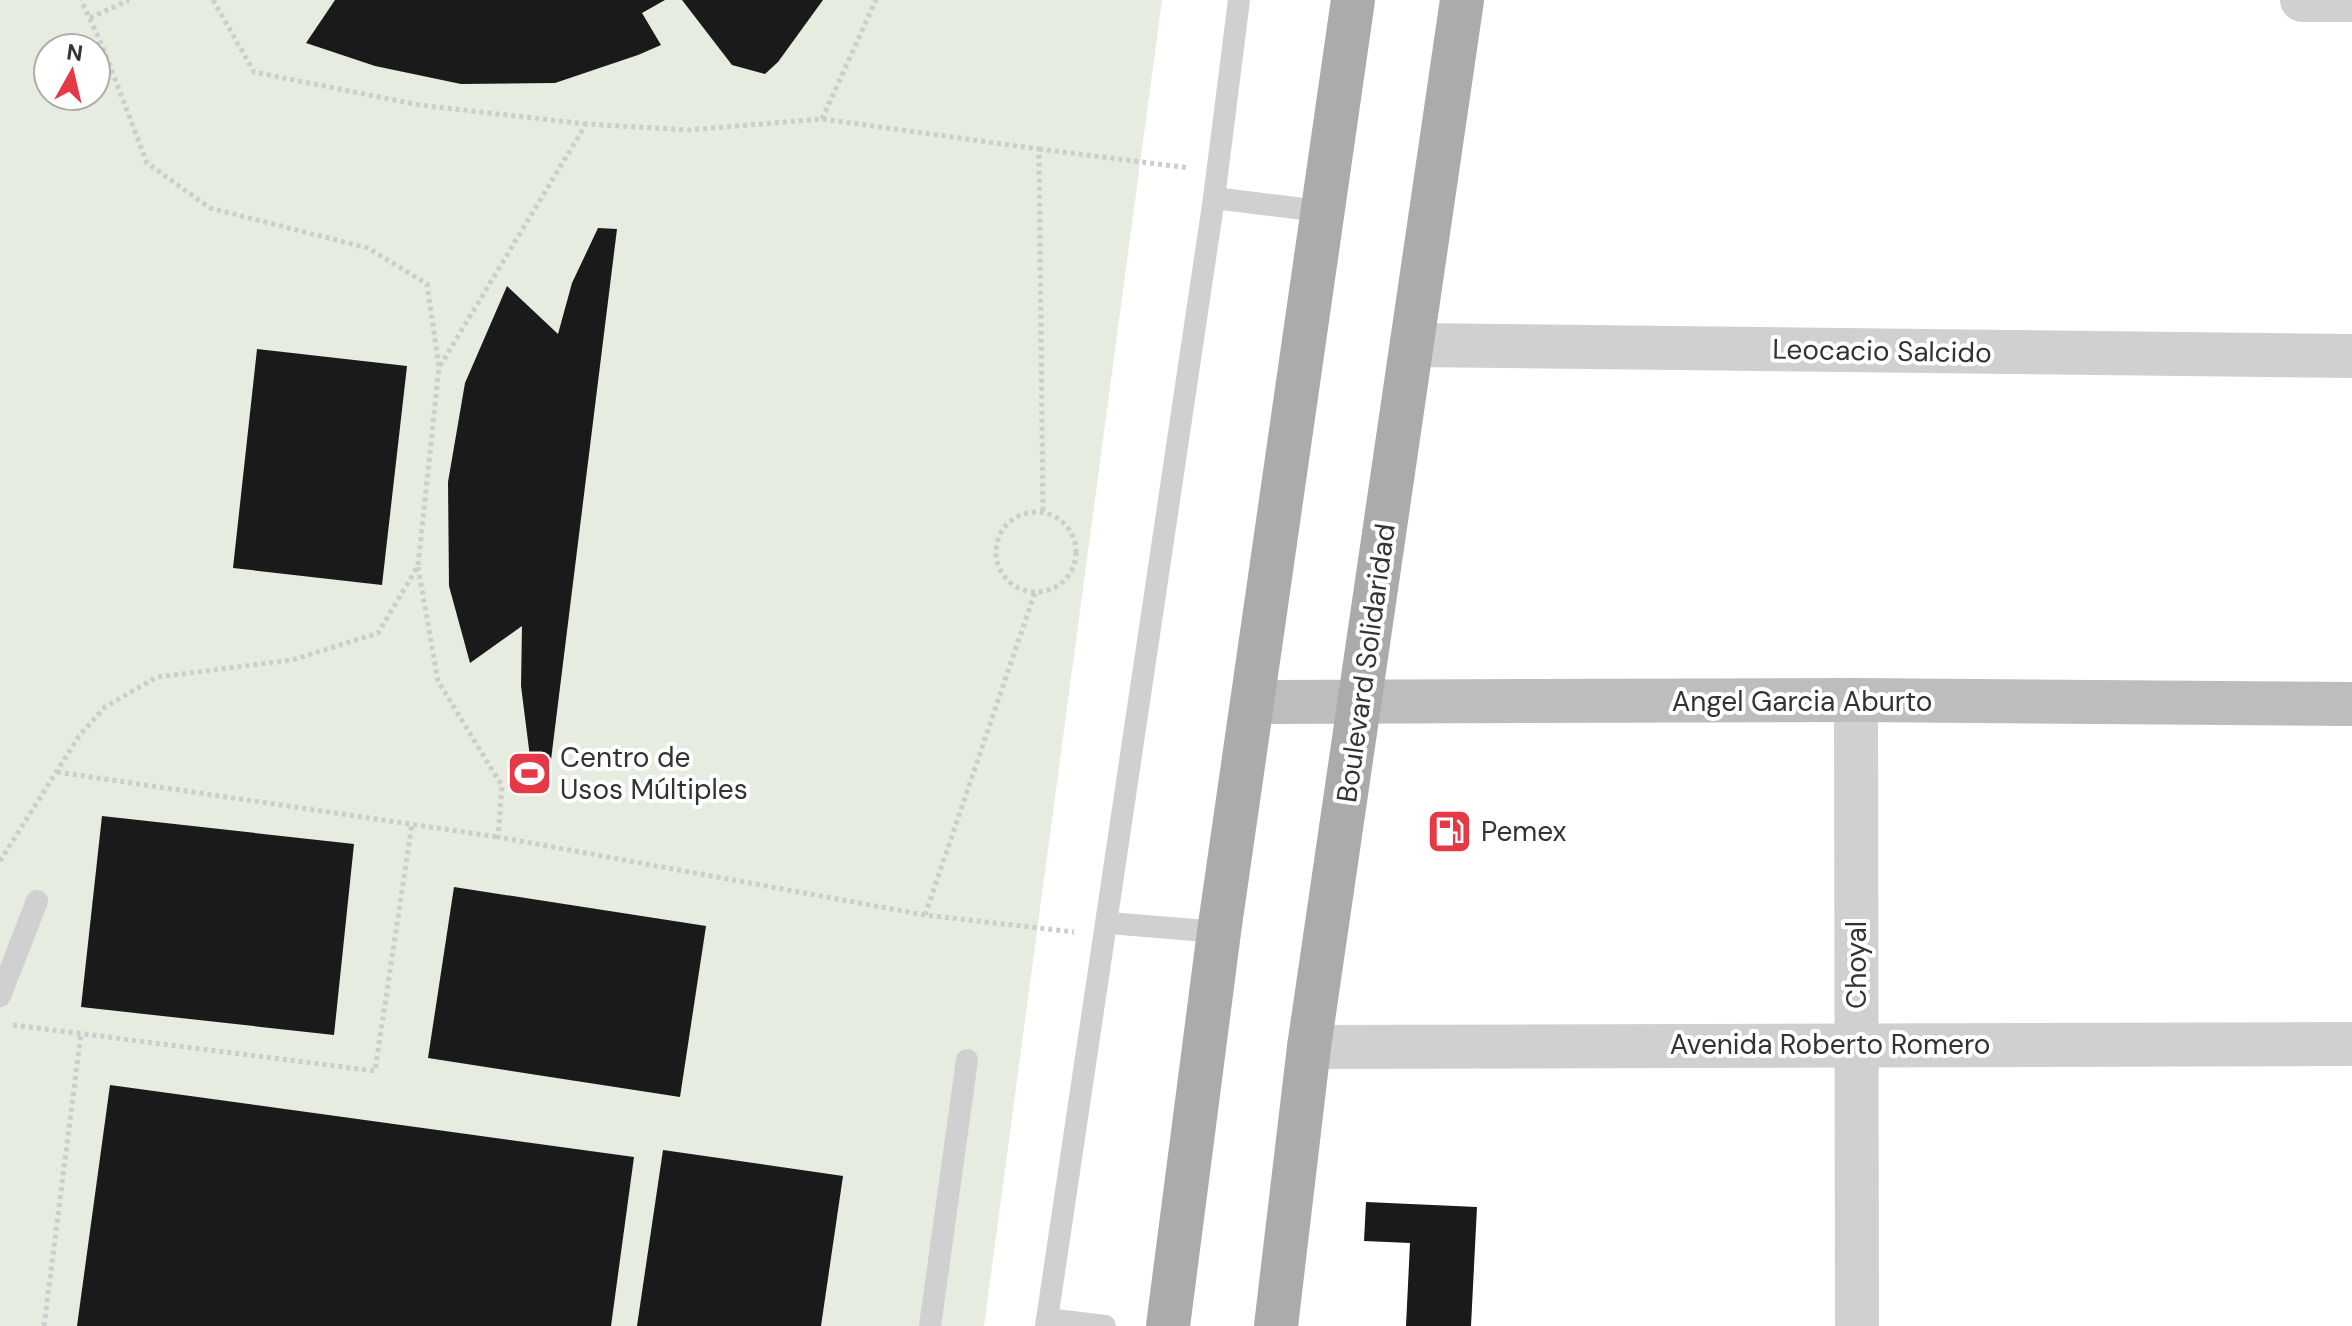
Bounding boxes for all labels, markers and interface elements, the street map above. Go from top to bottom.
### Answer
north arrow [32,32,112,112]
text: N [65,37,85,68]
street label: Leocacio Salcido [1772,331,1992,371]
street label: Boulevard Solidaridad [1328,521,1404,805]
street label: Angel Garcia Aburto [1672,683,1932,720]
place label: Centro de Usos Múltiples [560,739,748,808]
sports icon: Centro de Usos Múltiples [505,749,553,797]
fuel station icon: Pemex [1426,807,1474,855]
place label: Pemex [1481,813,1567,850]
street label: Choyal [1838,921,1875,1009]
street label: Avenida Roberto Romero [1670,1026,1990,1063]

